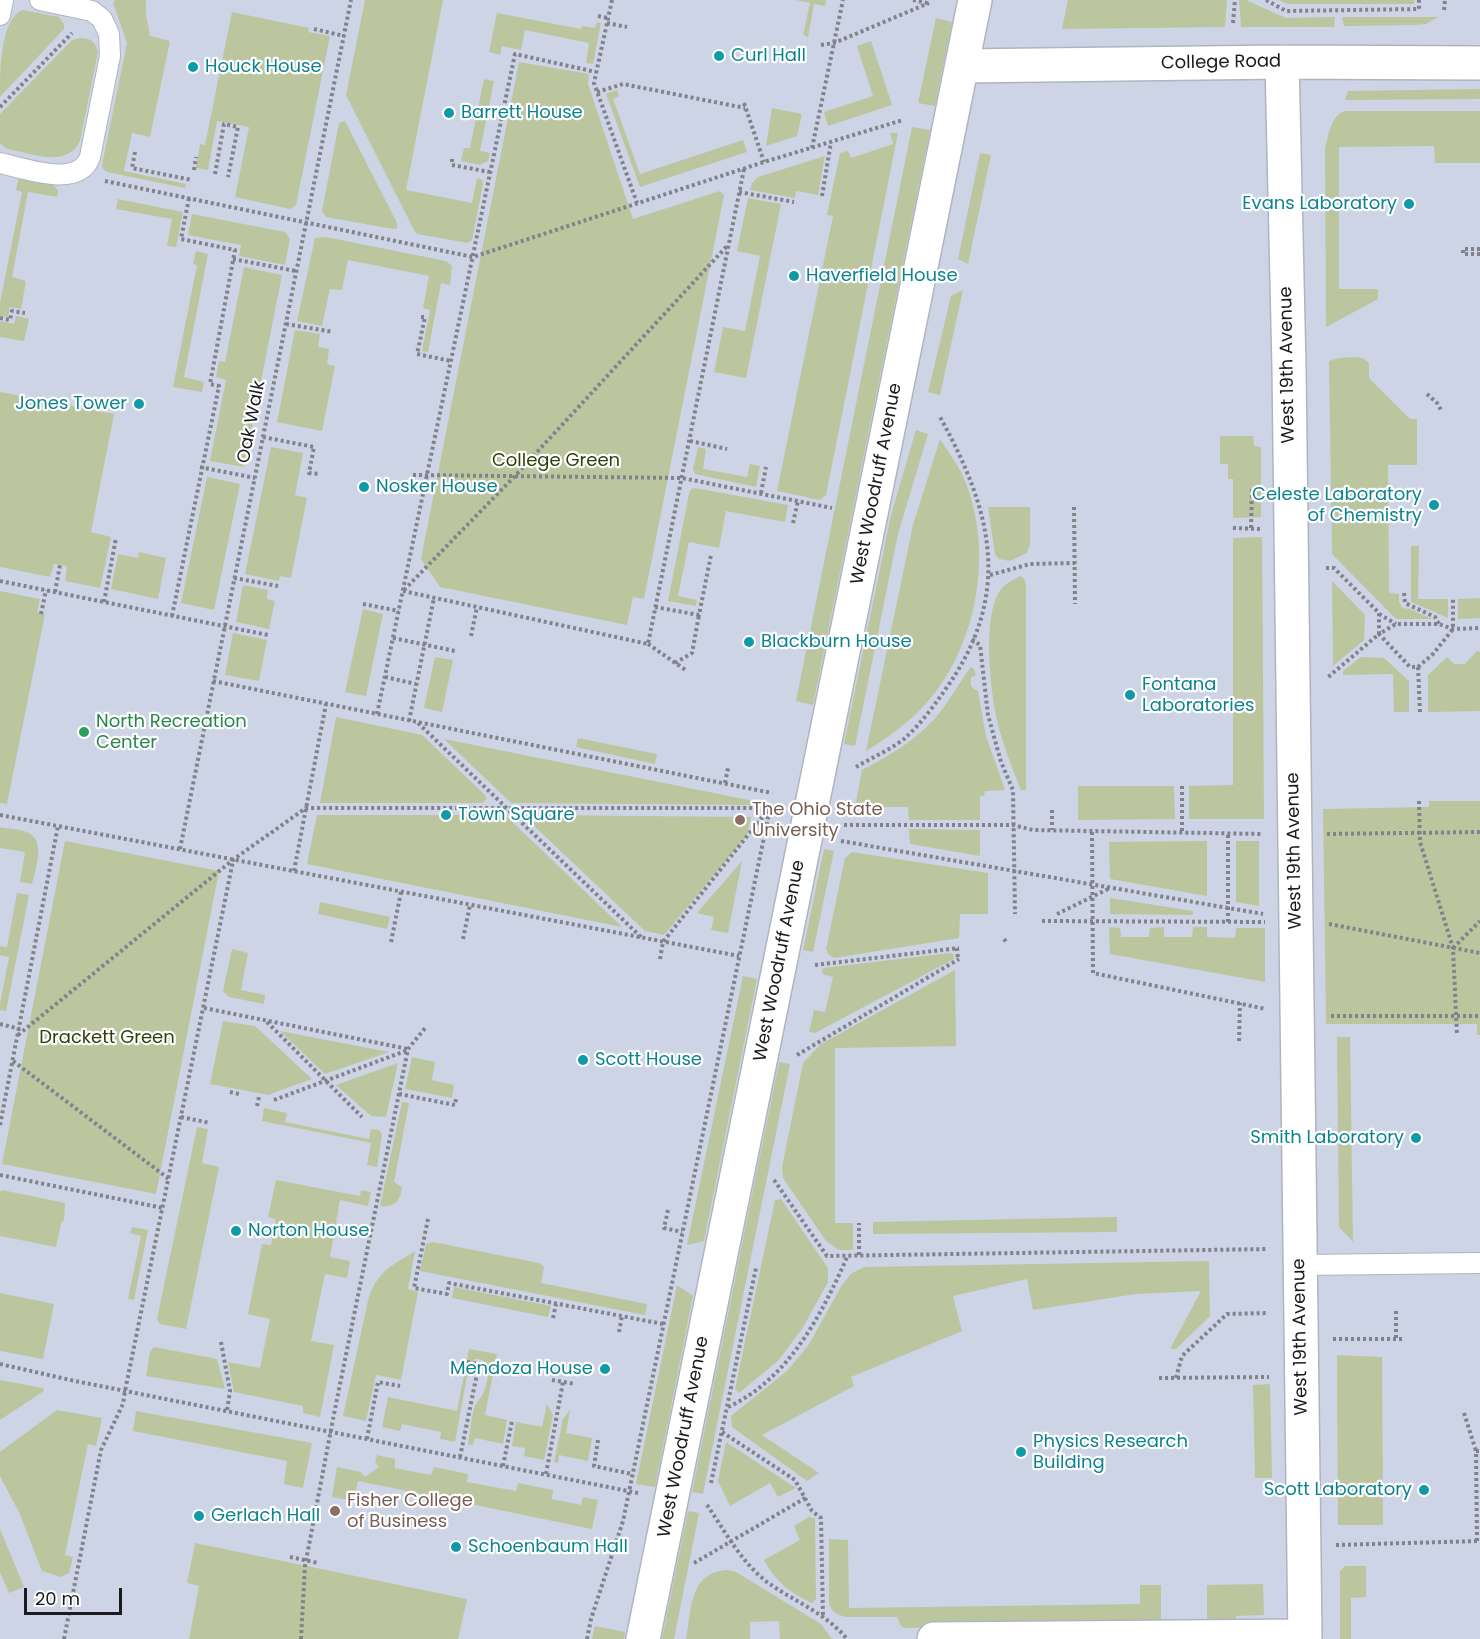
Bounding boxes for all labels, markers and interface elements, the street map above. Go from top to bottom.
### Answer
place label: Curl Hall [731,45,806,67]
marker: Curl Hall [712,49,726,63]
street label: College Road [1161,51,1281,75]
place label: Houck House [205,56,322,78]
marker: Houck House [186,60,200,74]
place label: Barrett House [461,102,583,124]
marker: Barrett House [442,106,456,120]
place label: Evans Laboratory [1242,193,1397,215]
marker: Evans Laboratory [1402,197,1416,211]
place label: Haverfield House [806,265,958,287]
marker: Haverfield House [787,269,801,283]
street label: West 19th Avenue [1276,286,1300,444]
street label: Oak Walk [233,379,271,465]
street label: West Woodruff Avenue [847,381,907,587]
place label: Jones Tower [15,393,127,415]
marker: Jones Tower [132,397,146,411]
park label: College Green [492,450,620,472]
place label: Nosker House [376,476,498,498]
marker: Nosker House [357,480,371,494]
place label: Celeste Laboratory of Chemistry [1252,484,1422,526]
marker: Celeste Laboratory of Chemistry [1427,498,1441,512]
place label: Blackburn House [761,631,912,653]
marker: Blackburn House [742,635,756,649]
place label: Fontana Laboratories [1142,674,1254,716]
marker: Fontana Laboratories [1123,688,1137,702]
place label: North Recreation Center [96,711,247,754]
marker: North Recreation Center [77,725,91,739]
street label: West 19th Avenue [1283,772,1307,930]
place label: The Ohio State University [752,799,883,842]
place label: Town Square [458,804,575,826]
marker: Town Square [439,808,453,822]
marker: The Ohio State University [733,813,747,827]
street label: West Woodruff Avenue [750,858,810,1064]
park label: Drackett Green [39,1027,175,1049]
place label: Scott House [595,1049,702,1071]
marker: Scott House [576,1053,590,1067]
place label: Smith Laboratory [1250,1127,1404,1149]
marker: Smith Laboratory [1409,1131,1423,1145]
place label: Norton House [248,1220,369,1242]
marker: Norton House [229,1224,243,1238]
street label: West 19th Avenue [1289,1258,1313,1416]
street label: West Woodruff Avenue [654,1334,714,1540]
place label: Mendoza House [450,1358,593,1380]
marker: Mendoza House [598,1362,612,1376]
place label: Physics Research Building [1033,1431,1188,1474]
marker: Physics Research Building [1014,1445,1028,1459]
place label: Scott Laboratory [1264,1479,1412,1501]
marker: Scott Laboratory [1417,1483,1431,1497]
place label: Fisher College of Business [347,1490,473,1532]
marker: Fisher College of Business [328,1504,342,1518]
place label: Gerlach Hall [211,1505,320,1527]
marker: Gerlach Hall [192,1509,206,1523]
place label: Schoenbaum Hall [468,1536,628,1558]
marker: Schoenbaum Hall [449,1540,463,1554]
scale bar [27,1576,124,1614]
text: 20 m [35,1586,80,1611]

